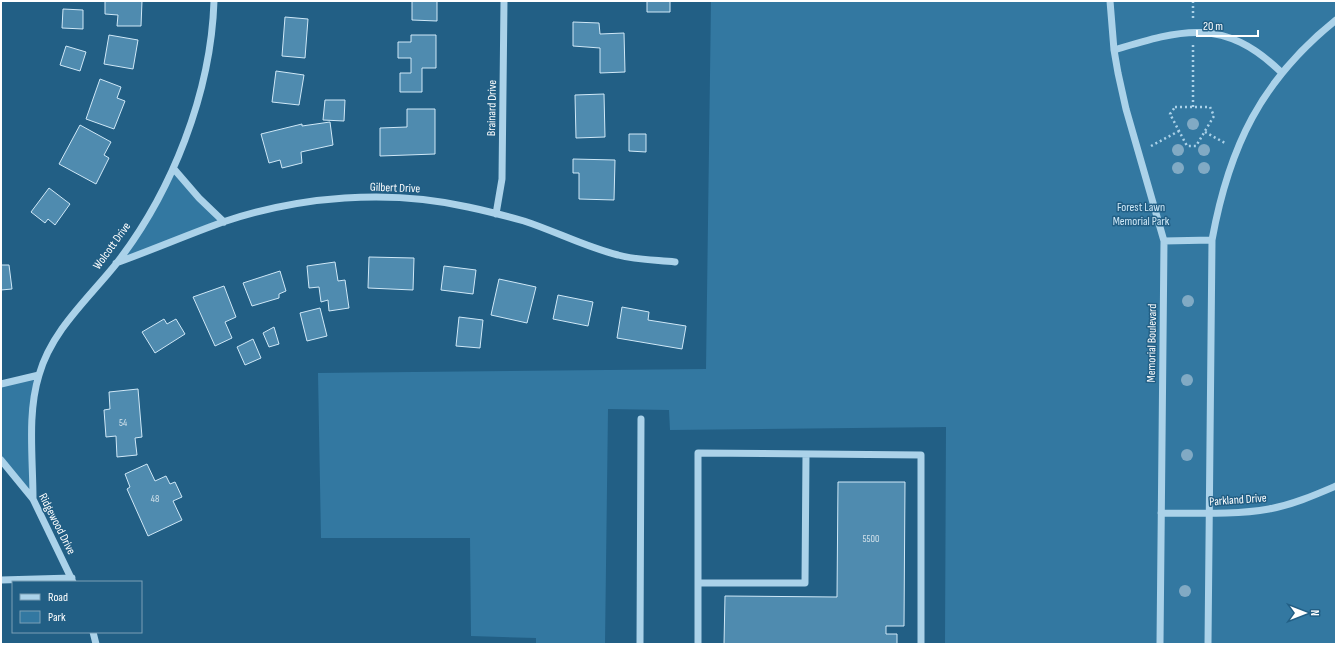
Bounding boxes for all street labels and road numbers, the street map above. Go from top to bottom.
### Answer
street label: Brainard Drive [484,80,500,136]
street label: Gilbert Drive [370,180,421,196]
street label: Wolcott Drive [90,219,134,273]
street label: Memorial Boulevard [1144,304,1160,382]
street label: Ridgewood Drive [35,491,79,557]
street label: Parkland Drive [1209,491,1267,509]

